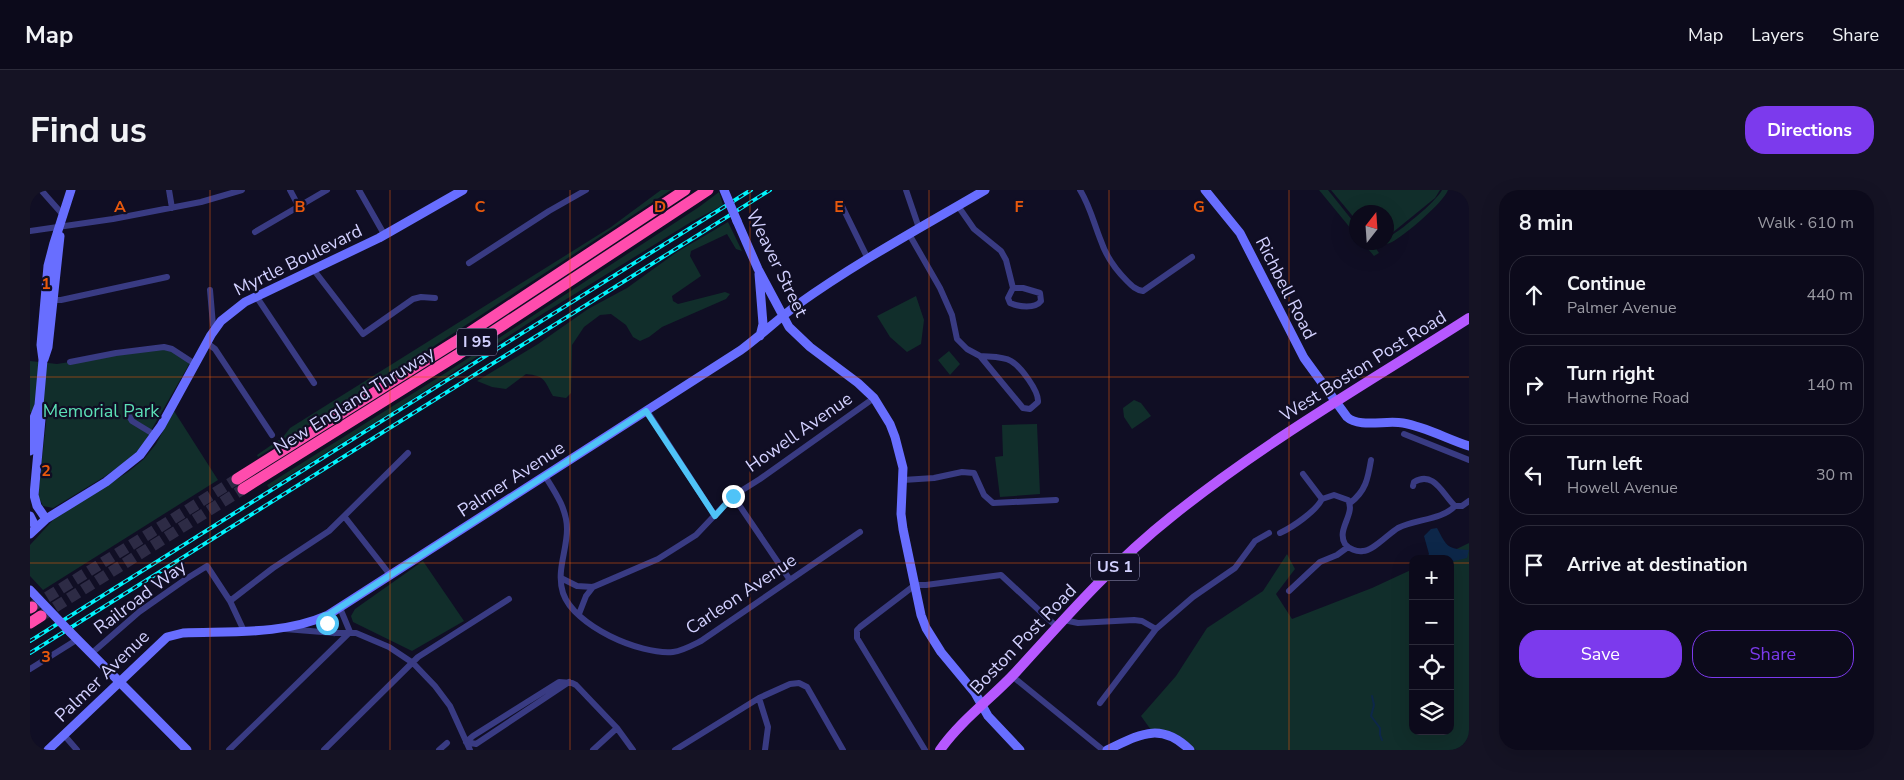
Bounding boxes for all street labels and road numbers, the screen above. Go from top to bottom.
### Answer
street label: Weaver Street [741,205,814,321]
street label: Myrtle Boulevard [230,219,366,301]
street label: Richbell Road [1250,233,1322,343]
street label: West Boston Post Road [1275,305,1451,427]
road number: I 95 [457,328,497,356]
street label: New England Thruway [269,340,440,459]
street label: Howell Avenue [741,386,857,478]
street label: Palmer Avenue [453,435,569,523]
street label: Carleon Avenue [681,548,801,640]
street label: Railroad Way [89,554,192,640]
road number: US 1 [1091,554,1139,581]
street label: Boston Post Road [964,579,1082,699]
street label: Palmer Avenue [49,625,155,727]

